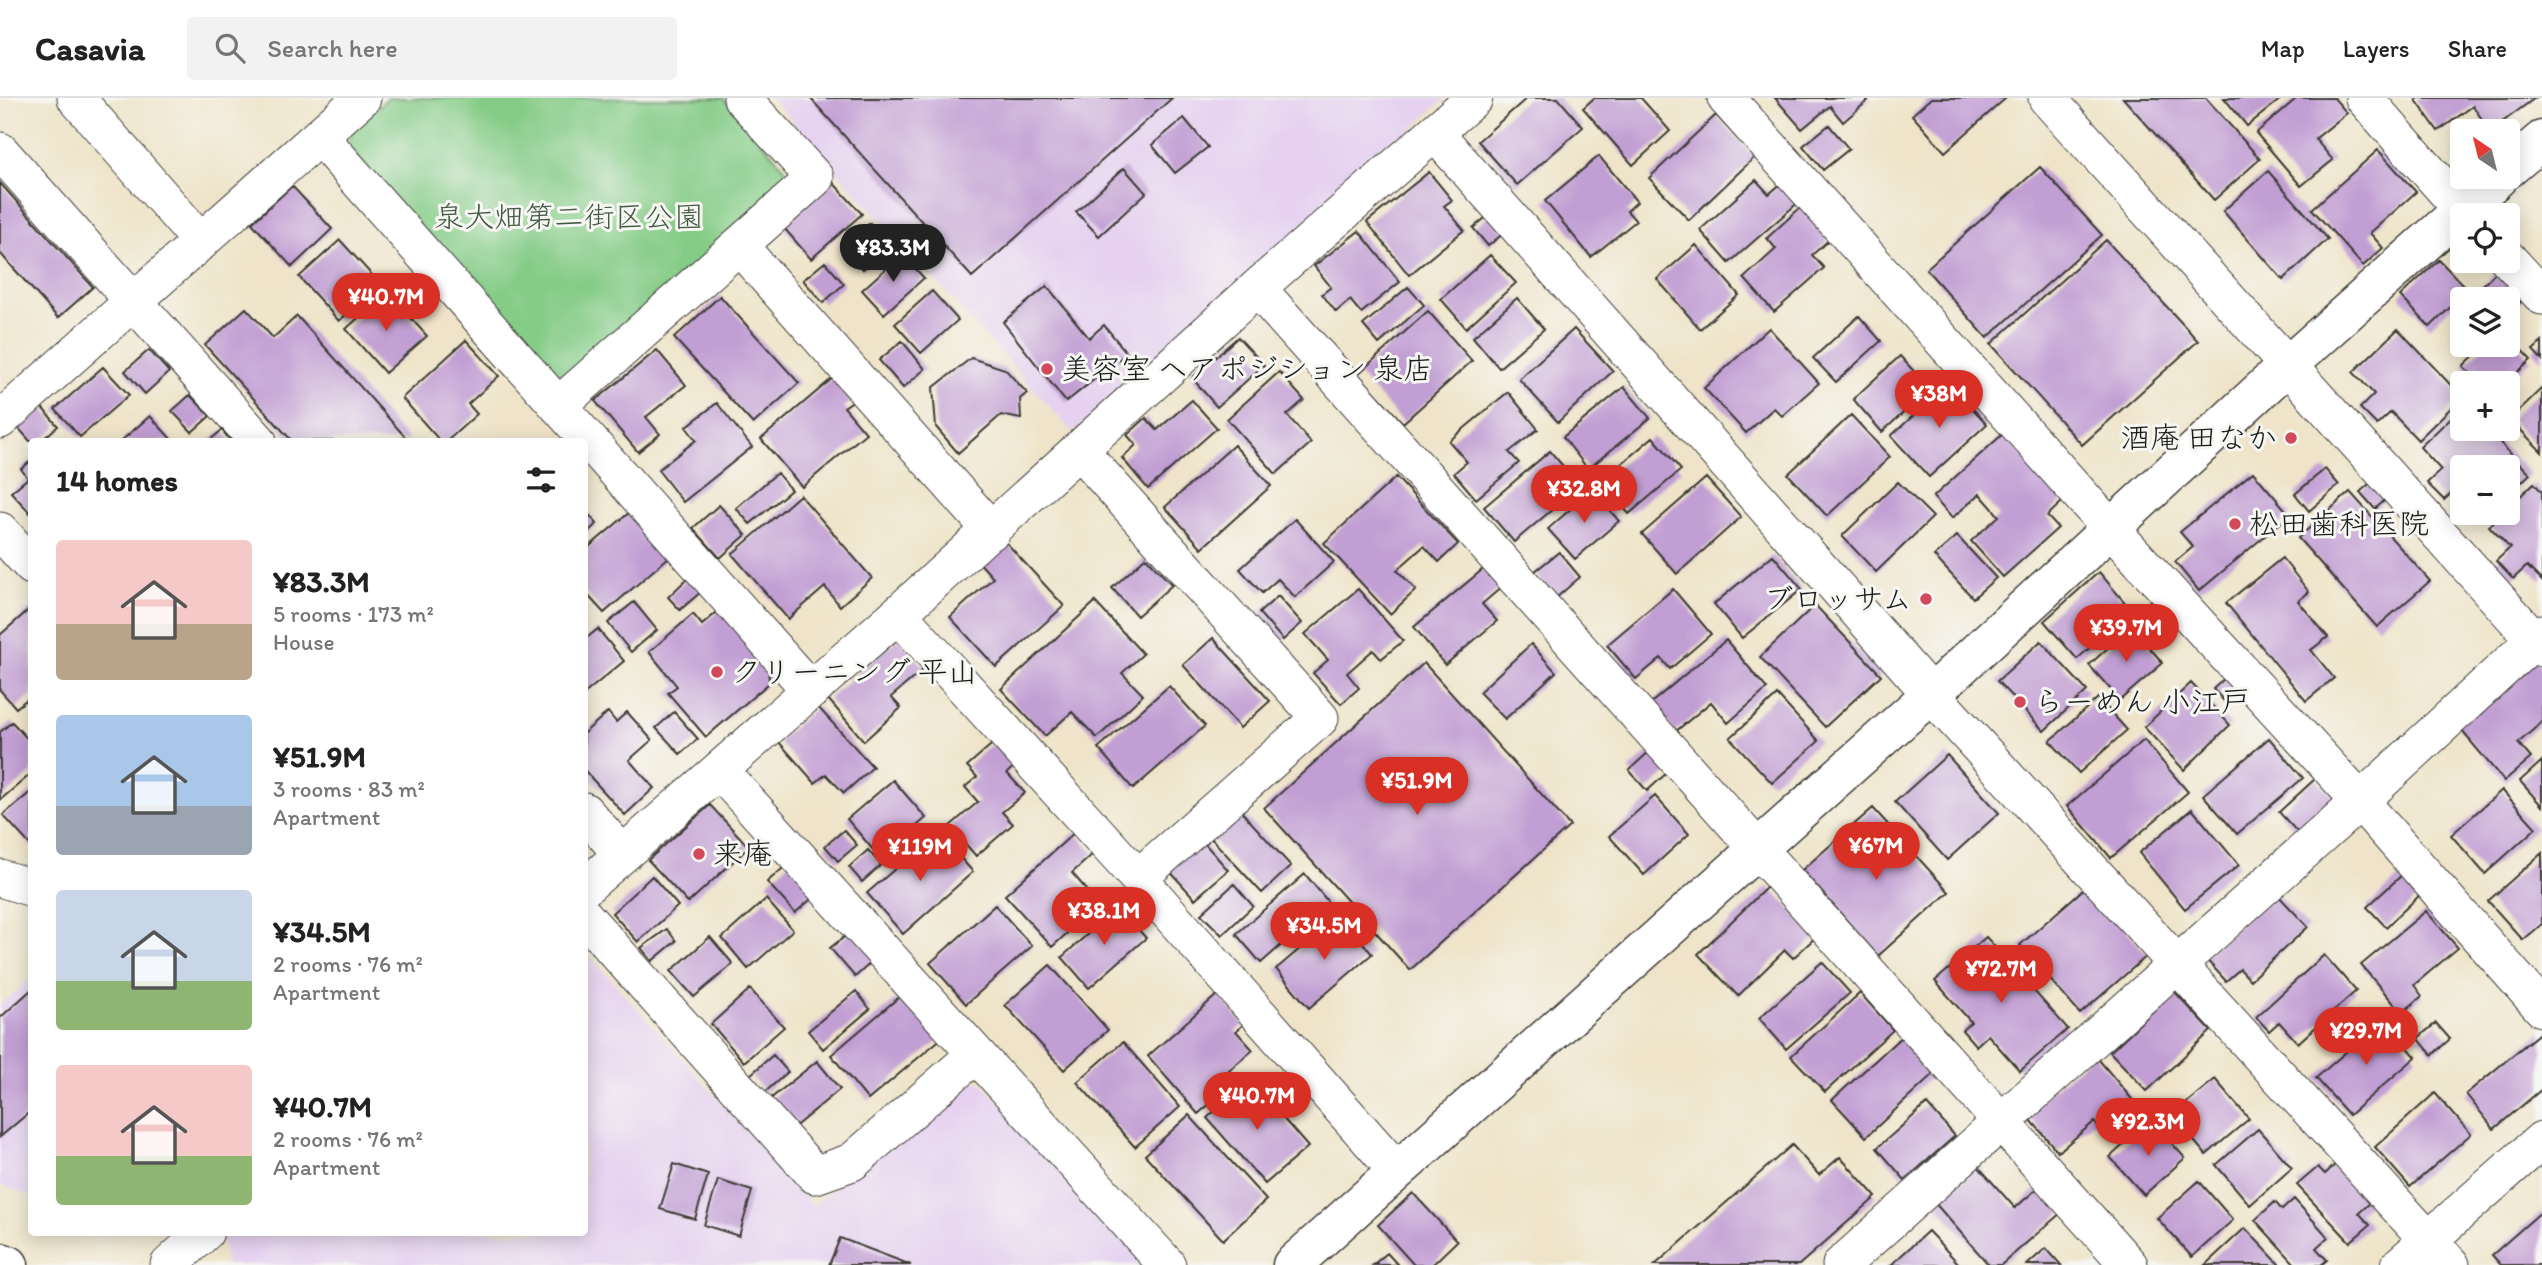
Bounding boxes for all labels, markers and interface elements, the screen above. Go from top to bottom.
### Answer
search box [187,17,677,80]
text: Casavia [35,29,145,68]
icon: search [211,29,249,67]
text: Search here [267,32,398,64]
text: Map [2261,34,2305,63]
text: Layers [2343,34,2410,63]
text: Share [2448,34,2507,63]
north arrow [2450,119,2520,189]
map controls [2450,119,2520,525]
park label: 泉大畑第二街区公園 [434,198,704,235]
button: locate [2450,203,2520,273]
pin: ¥83.3M [836,225,950,284]
text: ¥83.3M [856,233,930,261]
pin: ¥40.7M [329,274,443,333]
text: ¥40.7M [348,282,424,310]
button: layers [2450,287,2520,357]
place label: 美容室 ヘアポジション 泉店 [1061,350,1433,387]
marker: 美容室 ヘアポジション 泉店 [1039,361,1055,377]
pin: ¥38M [1898,370,1980,430]
button: + [2450,371,2520,441]
text: ¥38M [1911,379,1967,407]
place label: 酒庵 田なか [2120,419,2277,456]
marker: 酒庵 田なか [2283,430,2299,446]
button: − [2450,455,2520,525]
icon: filters [522,461,560,499]
text: 14 homes [56,462,178,499]
pin: ¥32.8M [1527,466,1641,525]
text: ¥32.8M [1547,474,1621,502]
place label: 松田歯科医院 [2249,505,2429,542]
marker: 松田歯科医院 [2227,516,2243,532]
text: ¥83.3M [273,563,370,600]
icon: home [112,568,196,652]
place label: ブロッサム [1763,580,1912,617]
marker: ブロッサム [1918,591,1934,607]
text: 5 rooms · 173 m² [273,600,434,628]
pin: ¥39.7M [2069,604,2183,664]
text: ¥39.7M [2090,613,2162,641]
text: House [273,628,335,656]
place label: クリーニング 平山 [731,653,978,690]
marker: クリーニング 平山 [709,664,725,680]
place label: らーめん 小江戸 [2034,683,2251,720]
marker: らーめん 小江戸 [2012,694,2028,710]
text: ¥51.9M [273,738,366,775]
icon: home [112,743,196,827]
pin: ¥51.9M [1360,758,1474,817]
text: ¥51.9M [1381,766,1453,794]
text: 3 rooms · 83 m² [273,775,425,803]
text: Apartment [273,803,380,831]
pin: ¥67M [1835,822,1917,882]
pin: ¥119M [871,824,969,883]
text: ¥67M [1849,831,1903,859]
text: ¥119M [888,832,952,860]
place label: 来庵 [713,835,773,872]
marker: 来庵 [691,846,707,862]
pin: ¥38.1M [1047,888,1161,947]
text: ¥38.1M [1068,896,1140,924]
pin: ¥34.5M [1267,902,1381,962]
text: ¥34.5M [1286,911,1362,939]
text: ¥34.5M [273,913,371,950]
icon: home [112,918,196,1002]
pin: ¥72.7M [1944,946,2058,1005]
text: 2 rooms · 76 m² [273,950,423,978]
text: ¥72.7M [1965,954,2037,982]
text: Apartment [273,978,380,1006]
pin: ¥29.7M [2309,1007,2423,1067]
text: ¥29.7M [2330,1016,2402,1044]
pin: ¥40.7M [1200,1072,1314,1132]
text: ¥40.7M [1219,1081,1295,1109]
text: ¥40.7M [273,1088,372,1125]
icon: home [112,1093,196,1177]
pin: ¥92.3M [2091,1098,2205,1158]
text: ¥92.3M [2111,1107,2185,1135]
text: 2 rooms · 76 m² [273,1125,423,1153]
text: Apartment [273,1153,380,1181]

